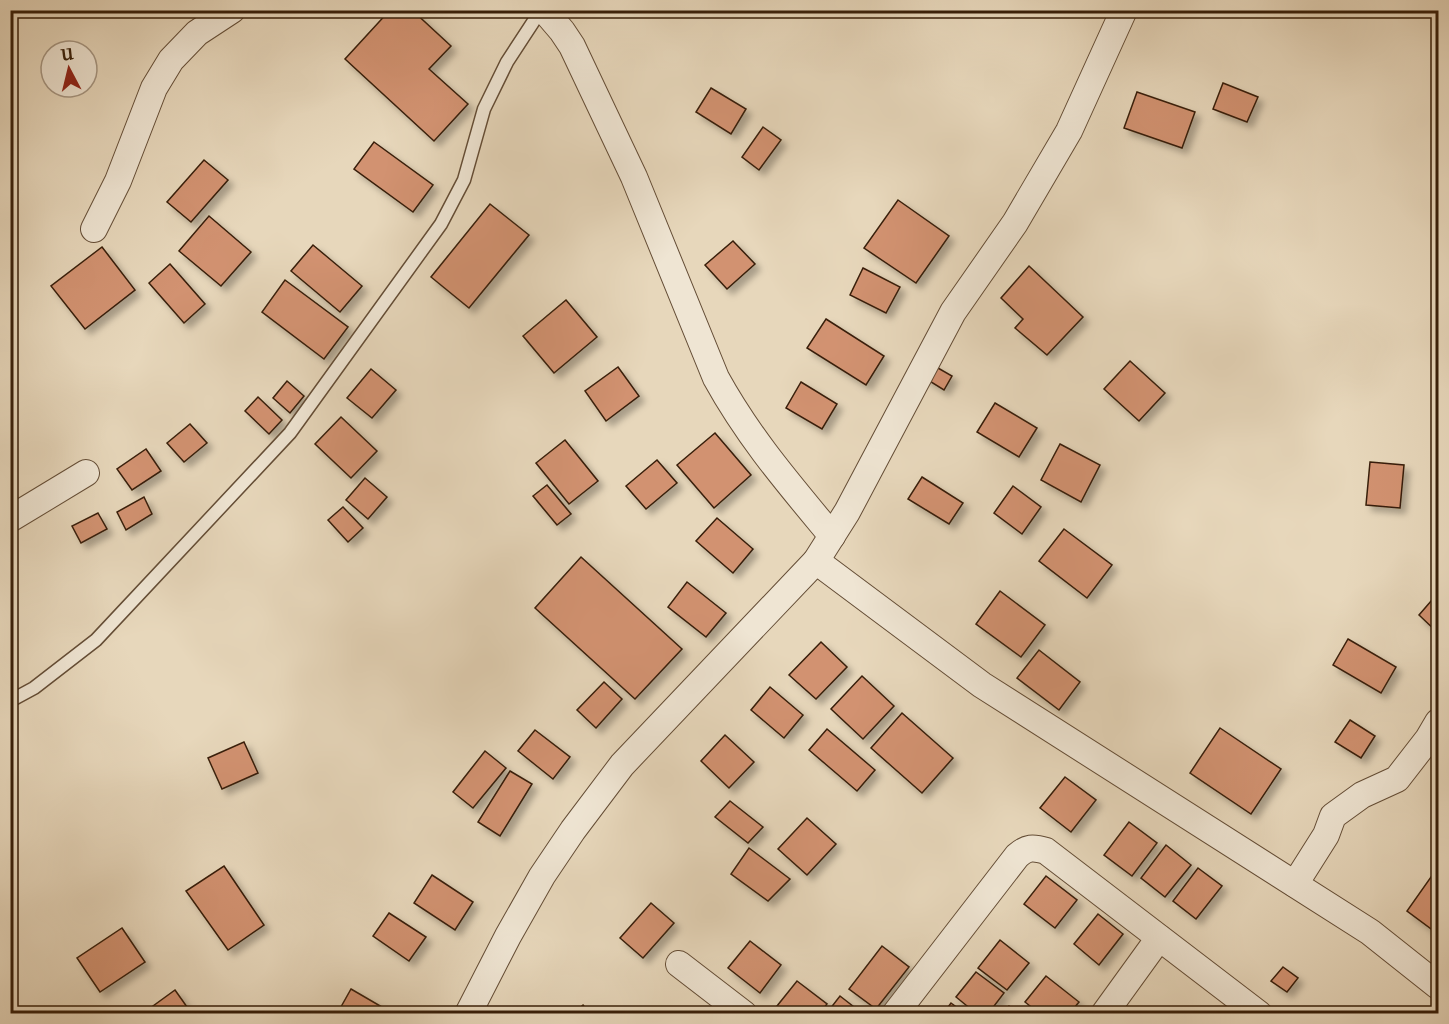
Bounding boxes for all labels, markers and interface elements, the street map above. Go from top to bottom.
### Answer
north arrow [39,39,99,99]
text: U [59,44,75,65]

